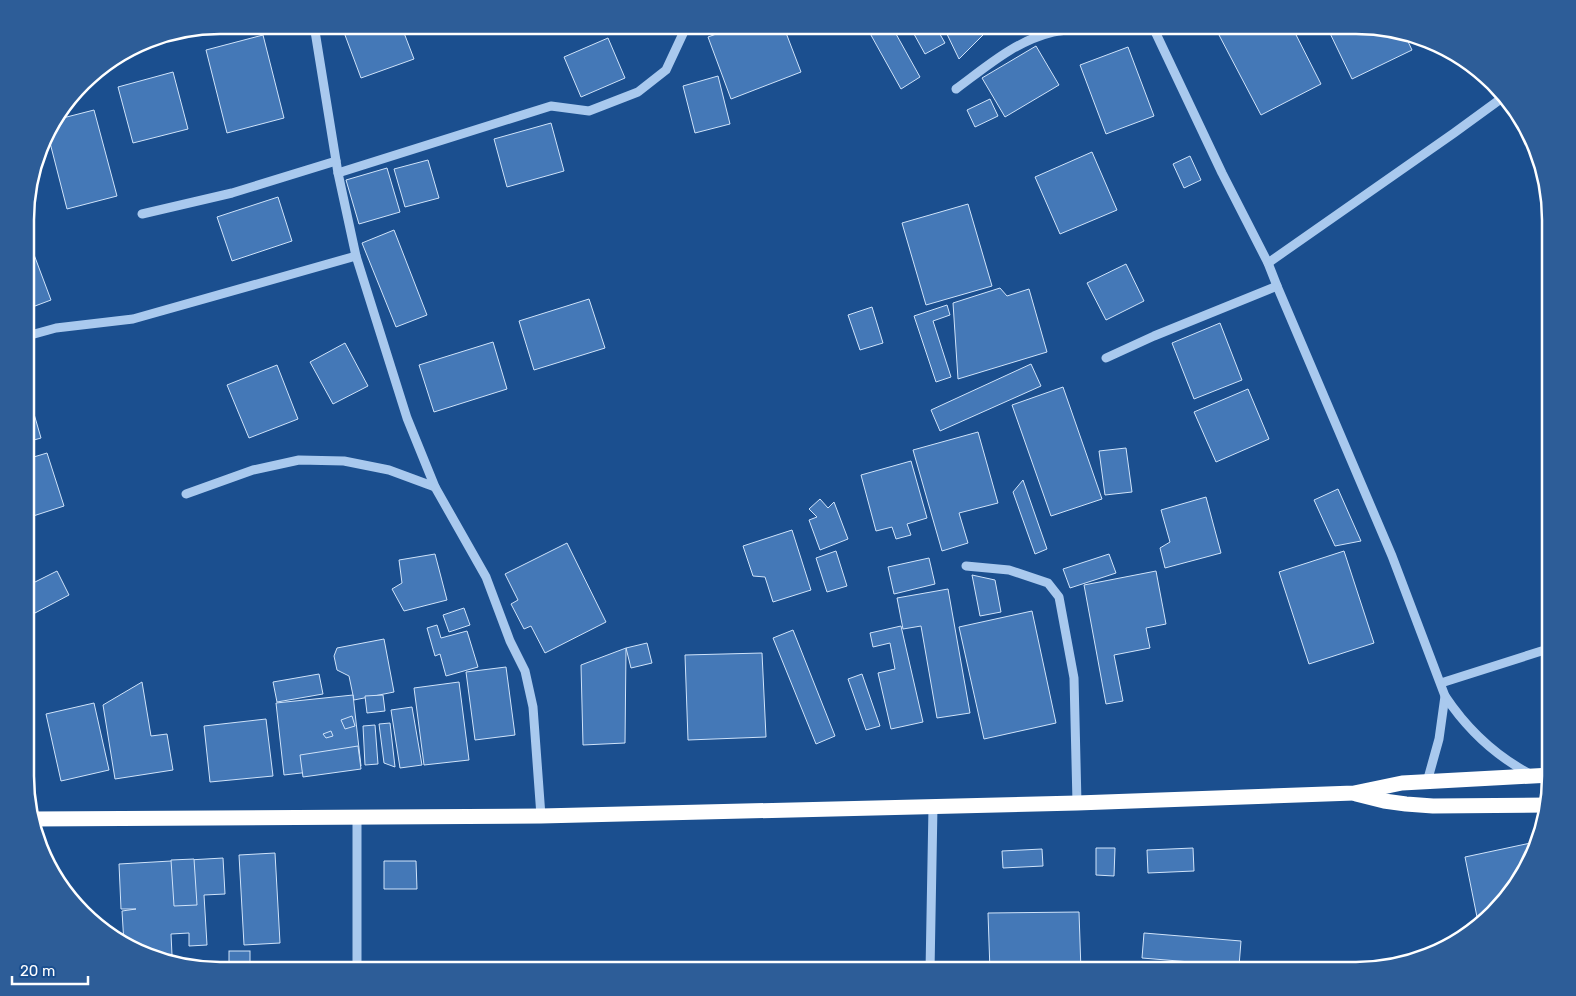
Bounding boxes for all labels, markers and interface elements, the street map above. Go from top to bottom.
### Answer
scale bar [12,954,89,986]
text: 20 m [20,962,55,980]

